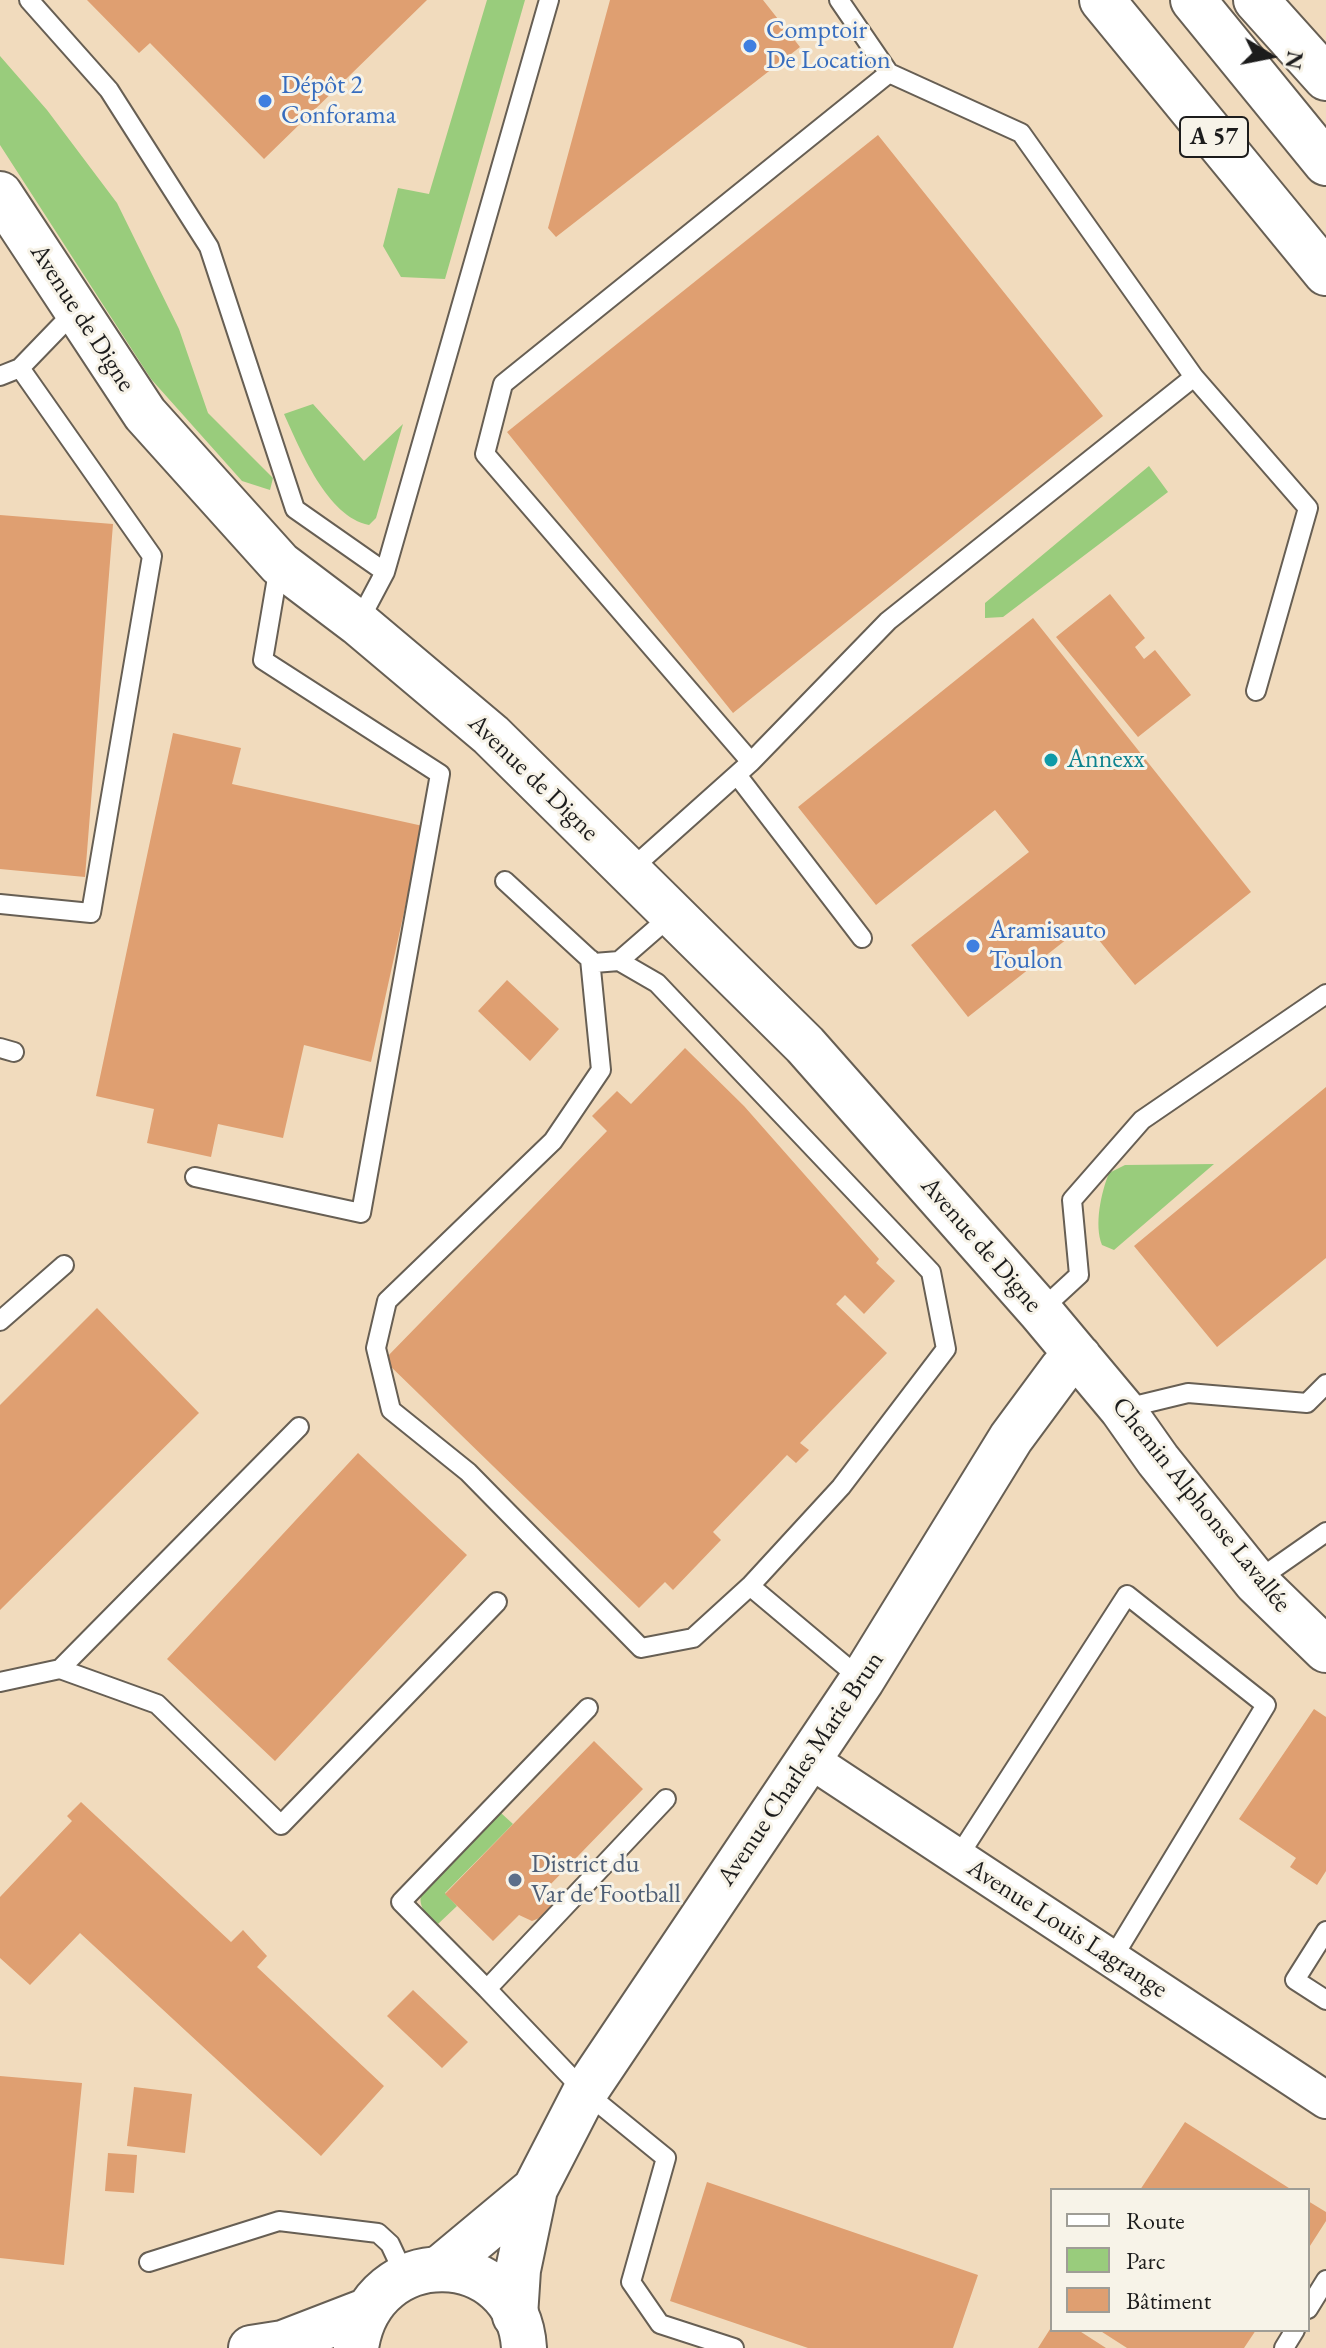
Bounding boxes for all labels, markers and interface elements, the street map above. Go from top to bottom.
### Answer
place label: Comptoir De Location [766,15,891,76]
north arrow [1230,16,1310,96]
marker: Comptoir De Location [741,37,759,55]
text: N [1278,49,1310,72]
place label: Dépôt 2 Conforama [281,70,396,132]
marker: Dépôt 2 Conforama [256,92,274,110]
road number: A 57 [1180,117,1248,157]
street label: Avenue de Digne [23,238,141,398]
street label: Avenue de Digne [461,708,605,848]
place label: Annexx [1067,744,1145,776]
marker: Annexx [1042,751,1060,769]
place label: Aramisauto Toulon [989,915,1106,976]
marker: Aramisauto Toulon [964,937,982,955]
street label: Avenue de Digne [914,1171,1048,1319]
street label: Chemin Alphonse Lavallée [1105,1391,1297,1619]
street label: Avenue Charles Marie Brun [711,1646,891,1892]
place label: District du Var de Football [531,1849,681,1910]
street label: Avenue Louis Lagrange [961,1853,1173,2005]
marker: District du Var de Football [506,1871,524,1889]
legend [1050,2188,1310,2332]
text: Route [1126,2205,1185,2236]
text: Parc [1126,2245,1165,2276]
text: Bâtiment [1126,2285,1211,2316]

